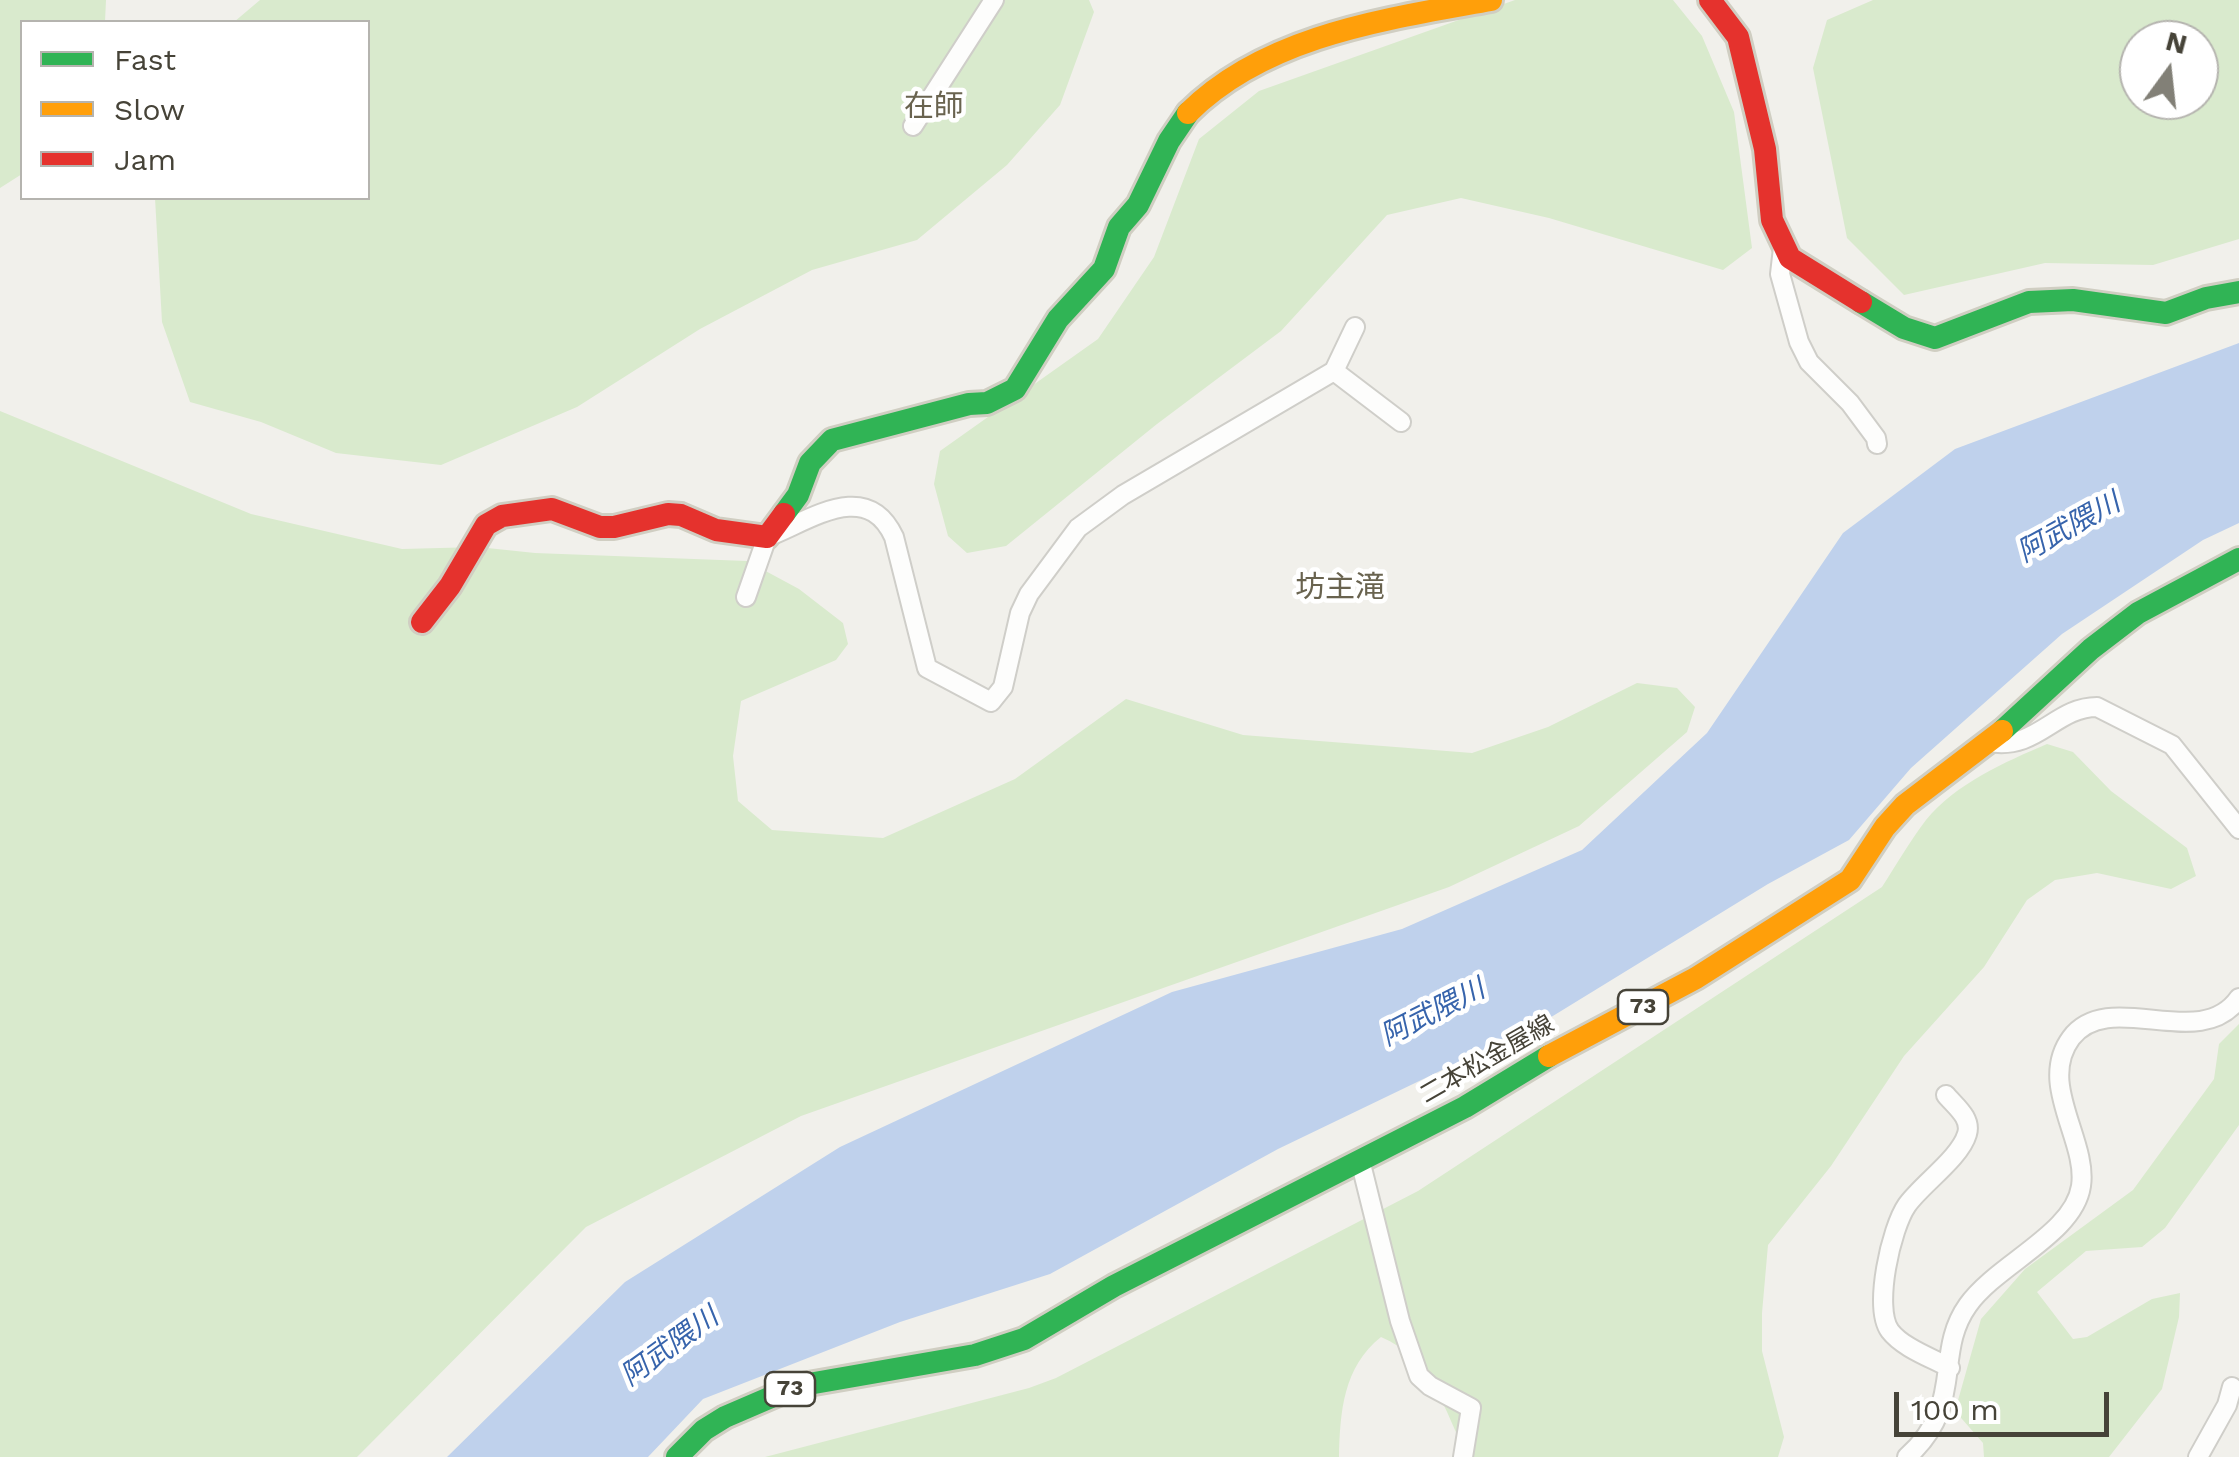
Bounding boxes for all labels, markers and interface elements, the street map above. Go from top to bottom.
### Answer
legend [20,20,370,200]
north arrow [2119,20,2219,120]
text: N [2162,24,2191,61]
text: Fast [114,42,176,77]
district label: 在師 [904,89,964,125]
text: Slow [114,92,185,127]
text: Jam [114,142,176,177]
water label: 阿武隈川 [2012,486,2126,570]
district label: 坊主滝 [1295,570,1385,606]
water label: 阿武隈川 [1375,973,1491,1053]
road number: 73 [1618,990,1668,1024]
street label: 二本松金屋線 [1415,1010,1559,1110]
water label: 阿武隈川 [615,1300,725,1394]
road number: 73 [765,1372,815,1406]
scale bar [1899,1372,2114,1434]
text: 100 m [1911,1392,1999,1427]

